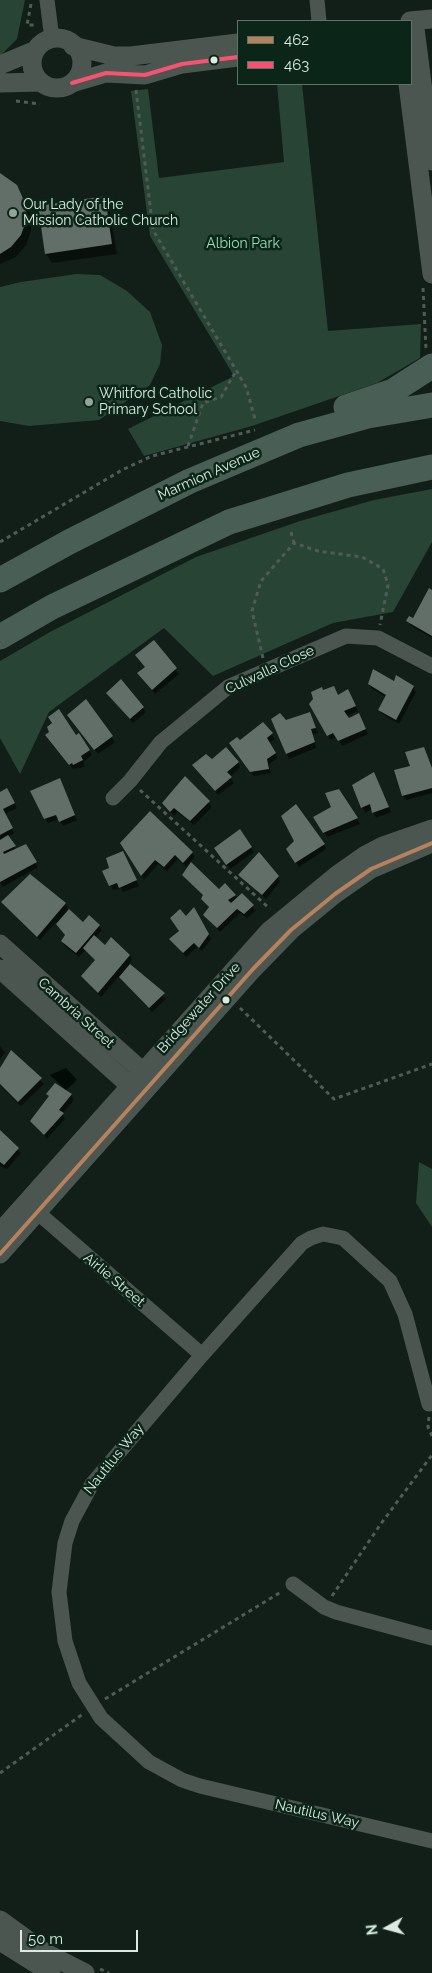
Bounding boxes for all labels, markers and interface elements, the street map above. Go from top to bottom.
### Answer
legend [237,20,412,85]
text: 462 [284,31,309,49]
unlabelled marker [209,55,219,65]
text: 463 [284,56,309,74]
place label: Our Lady of the Mission Catholic Church [23,197,178,230]
marker: Our Lady of the Mission Catholic Church [7,207,19,219]
park label: Albion Park [206,236,280,252]
place label: Whitford Catholic Primary School [99,386,212,418]
marker: Whitford Catholic Primary School [83,396,95,408]
street label: Marmion Avenue [155,444,263,504]
street label: Culwalla Close [223,642,317,698]
street label: Bridgewater Drive [154,959,244,1057]
street label: Cambria Street [34,974,118,1052]
unlabelled marker [221,995,231,1005]
street label: Airlie Street [80,1249,148,1311]
street label: Nautilus Way [80,1420,148,1498]
street label: Nautilus Way [273,1796,361,1832]
north arrow [362,1903,412,1953]
scale bar [22,1920,140,1952]
text: N [364,1924,381,1936]
text: 50 m [28,1930,63,1948]

